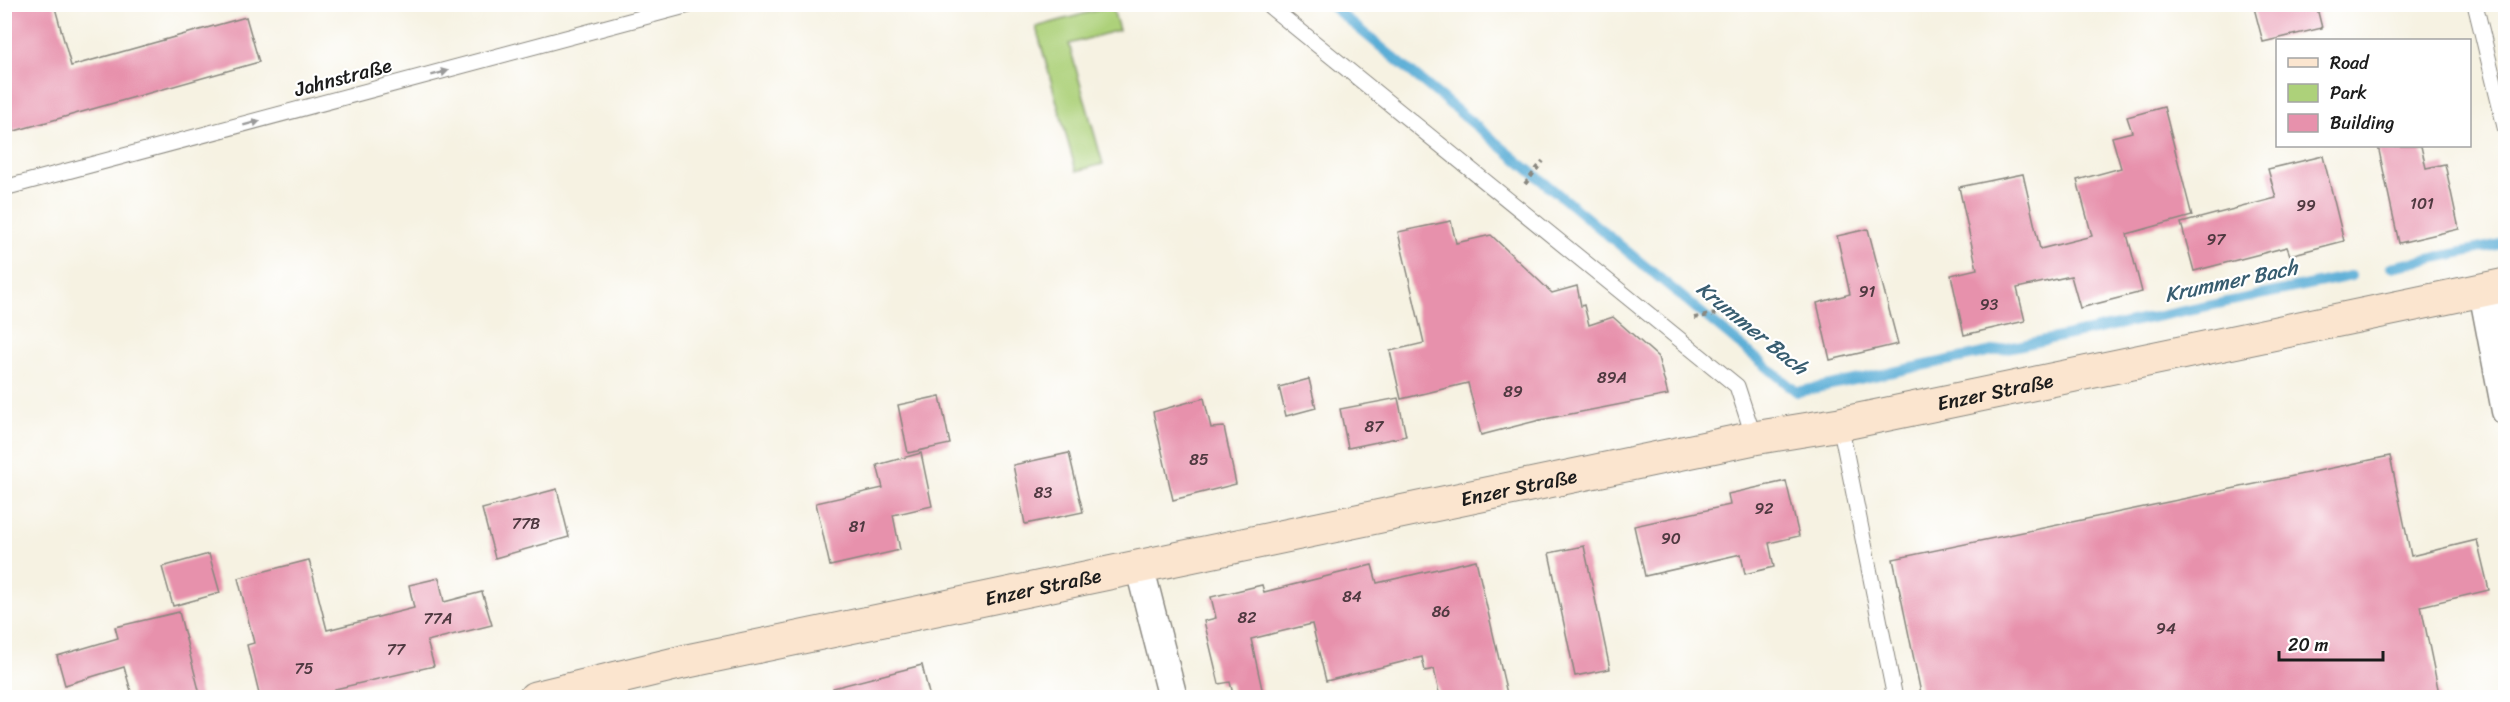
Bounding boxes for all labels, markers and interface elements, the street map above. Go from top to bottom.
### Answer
legend [2276,39,2471,147]
text: Road [2330,47,2370,79]
street label: Jahnstraße [290,48,396,107]
one-way arrow [431,67,449,77]
text: Park [2330,77,2367,109]
text: Building [2330,107,2394,139]
one-way arrow [242,118,261,128]
house number: 101 [2410,189,2434,218]
house number: 99 [2296,191,2316,220]
house number: 97 [2207,225,2226,254]
water label: Krummer Bach [2161,248,2303,314]
water label: Krummer Bach [1688,271,1818,387]
house number: 91 [1859,277,1875,306]
house number: 93 [1980,290,1999,319]
house number: 89A [1597,363,1627,392]
street label: Enzer Straße [1934,363,2057,421]
house number: 89 [1503,377,1523,406]
house number: 87 [1365,412,1384,441]
house number: 85 [1189,445,1209,474]
street label: Enzer Straße [1457,458,1580,517]
house number: 83 [1034,478,1052,507]
house number: 92 [1754,494,1774,523]
house number: 77B [512,509,540,538]
house number: 81 [849,512,865,541]
house number: 90 [1661,524,1681,553]
street label: Enzer Straße [982,558,1105,616]
house number: 84 [1342,582,1362,611]
house number: 86 [1432,597,1450,626]
house number: 82 [1238,603,1256,632]
house number: 77A [424,604,452,633]
house number: 94 [2156,614,2176,643]
scale bar [2279,624,2382,662]
text: 20 m [2288,629,2328,661]
house number: 77 [387,635,406,664]
house number: 75 [295,654,314,683]

